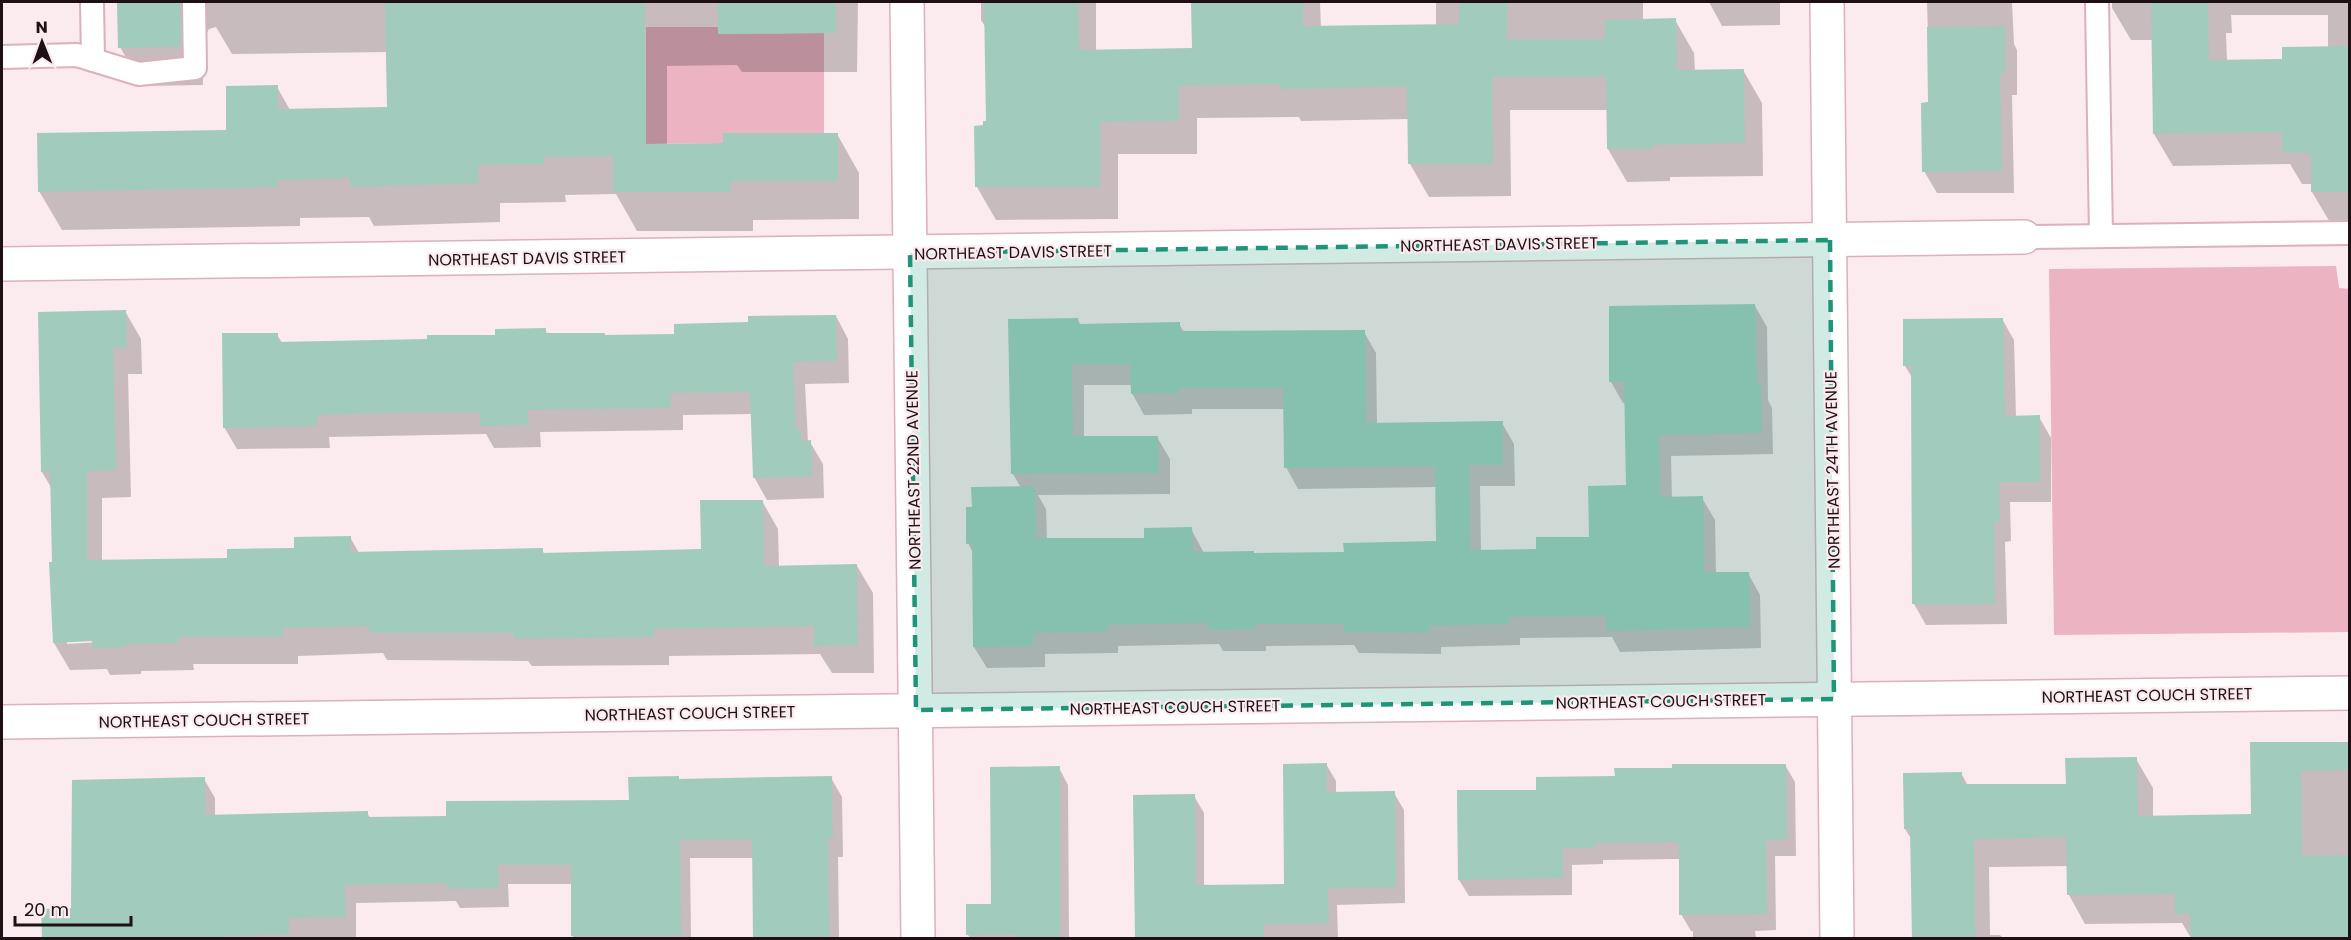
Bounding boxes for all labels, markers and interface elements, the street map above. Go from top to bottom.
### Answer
north arrow [12,12,72,72]
text: N [36,16,48,39]
street label: NORTHEAST DAVIS STREET [1400,231,1599,258]
street label: NORTHEAST DAVIS STREET [914,239,1113,266]
street label: NORTHEAST DAVIS STREET [428,245,627,272]
street label: NORTHEAST 22ND AVENUE [900,370,927,570]
street label: NORTHEAST 24TH AVENUE [1819,371,1846,569]
street label: NORTHEAST COUCH STREET [2041,682,2253,709]
street label: NORTHEAST COUCH STREET [1555,688,1767,715]
street label: NORTHEAST COUCH STREET [1069,694,1281,721]
street label: NORTHEAST COUCH STREET [584,700,796,727]
street label: NORTHEAST COUCH STREET [98,707,310,734]
scale bar [15,889,130,927]
text: 20 m [24,897,69,922]

